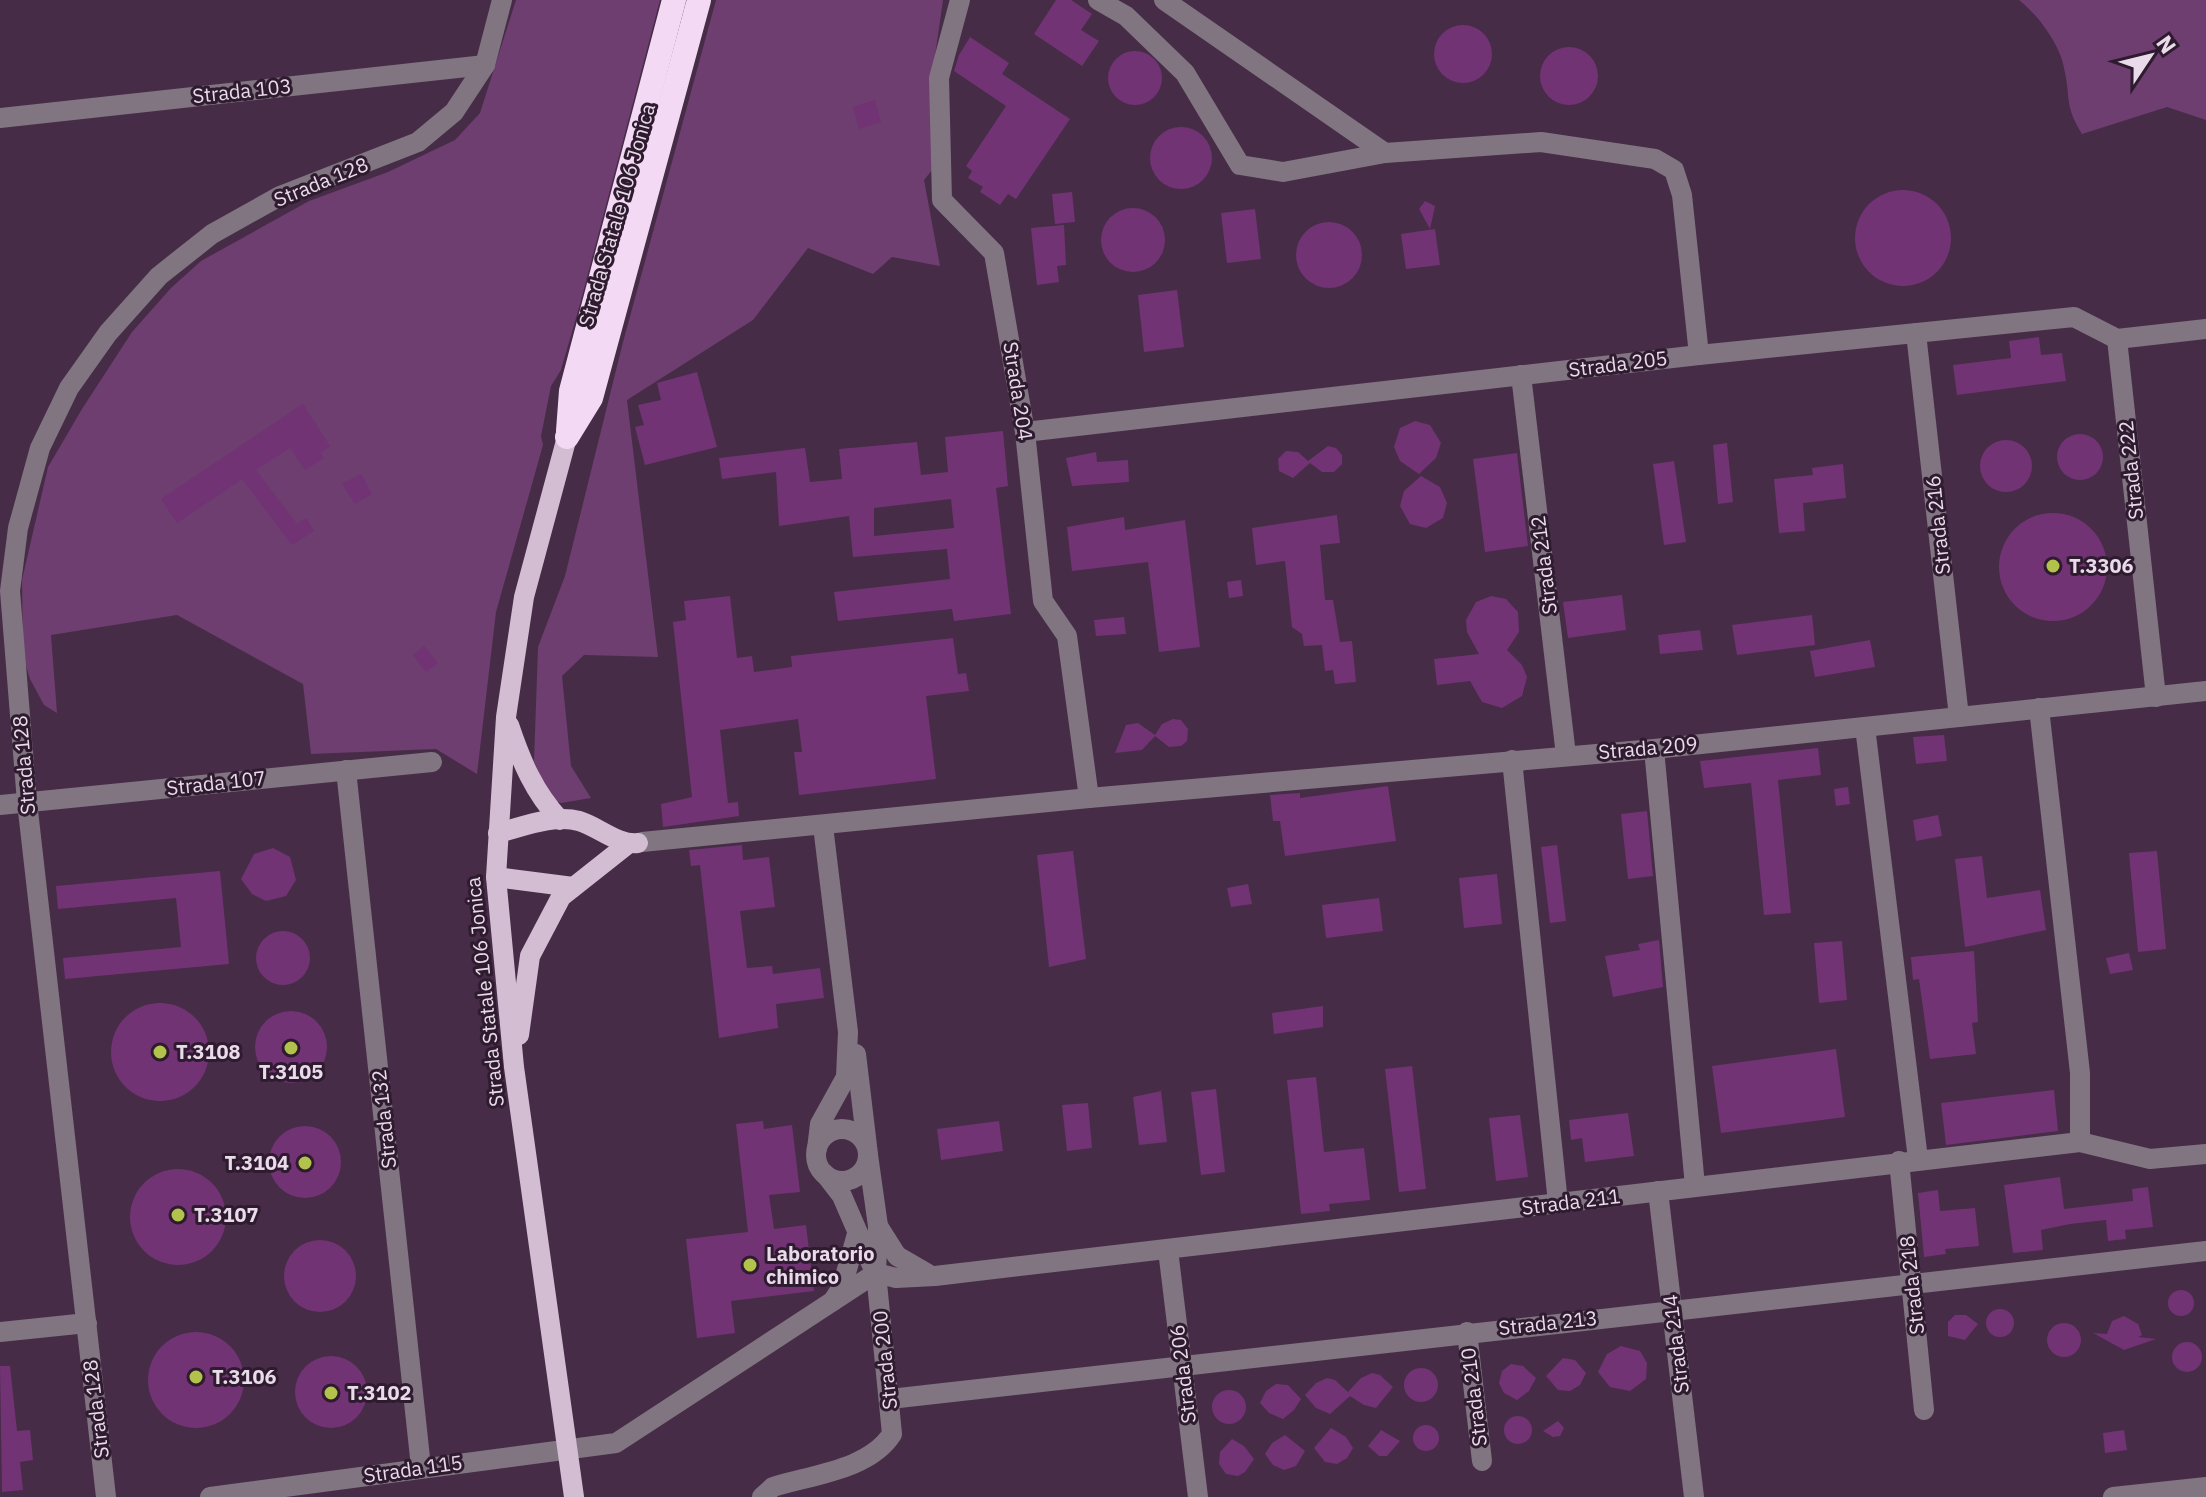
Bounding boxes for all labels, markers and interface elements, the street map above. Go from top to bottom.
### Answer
north arrow [2110,16,2190,96]
text: N [2150,29,2183,59]
street label: Strada 103 [191,72,293,109]
street label: Strada Statale 106 Jonica [572,100,661,330]
street label: Strada 128 [270,150,372,213]
street label: Strada 204 [997,340,1040,442]
street label: Strada 205 [1567,344,1669,383]
street label: Strada 222 [2112,419,2149,521]
street label: Strada 216 [1919,474,1956,576]
street label: Strada 212 [1524,514,1563,616]
place label: T.3306 [2069,552,2133,579]
marker: T.3306 [2044,557,2062,575]
street label: Strada 128 [6,714,41,816]
street label: Strada 209 [1597,730,1699,765]
street label: Strada 107 [165,764,267,801]
street label: Strada Statale 106 Jonica [459,875,510,1108]
place label: T.3108 [176,1038,240,1065]
marker: T.3105 [282,1039,300,1057]
marker: T.3108 [151,1043,169,1061]
place label: T.3105 [259,1058,323,1085]
street label: Strada 132 [365,1068,402,1170]
place label: T.3104 [225,1149,289,1176]
marker: T.3104 [296,1154,314,1172]
street label: Strada 211 [1520,1182,1622,1221]
place label: T.3107 [194,1201,258,1228]
marker: T.3107 [169,1206,187,1224]
street label: Strada 218 [1893,1234,1930,1336]
place label: Laboratorio chimico [766,1240,875,1290]
marker: Laboratorio chimico [741,1256,759,1274]
street label: Strada 214 [1656,1293,1695,1395]
street label: Strada 213 [1497,1304,1599,1341]
street label: Strada 200 [866,1309,903,1411]
street label: Strada 206 [1163,1323,1202,1425]
street label: Strada 210 [1454,1346,1493,1448]
street label: Strada 128 [76,1358,115,1460]
place label: T.3106 [212,1363,276,1390]
marker: T.3106 [187,1368,205,1386]
place label: T.3102 [347,1379,411,1406]
marker: T.3102 [322,1384,340,1402]
street label: Strada 115 [362,1448,464,1489]

